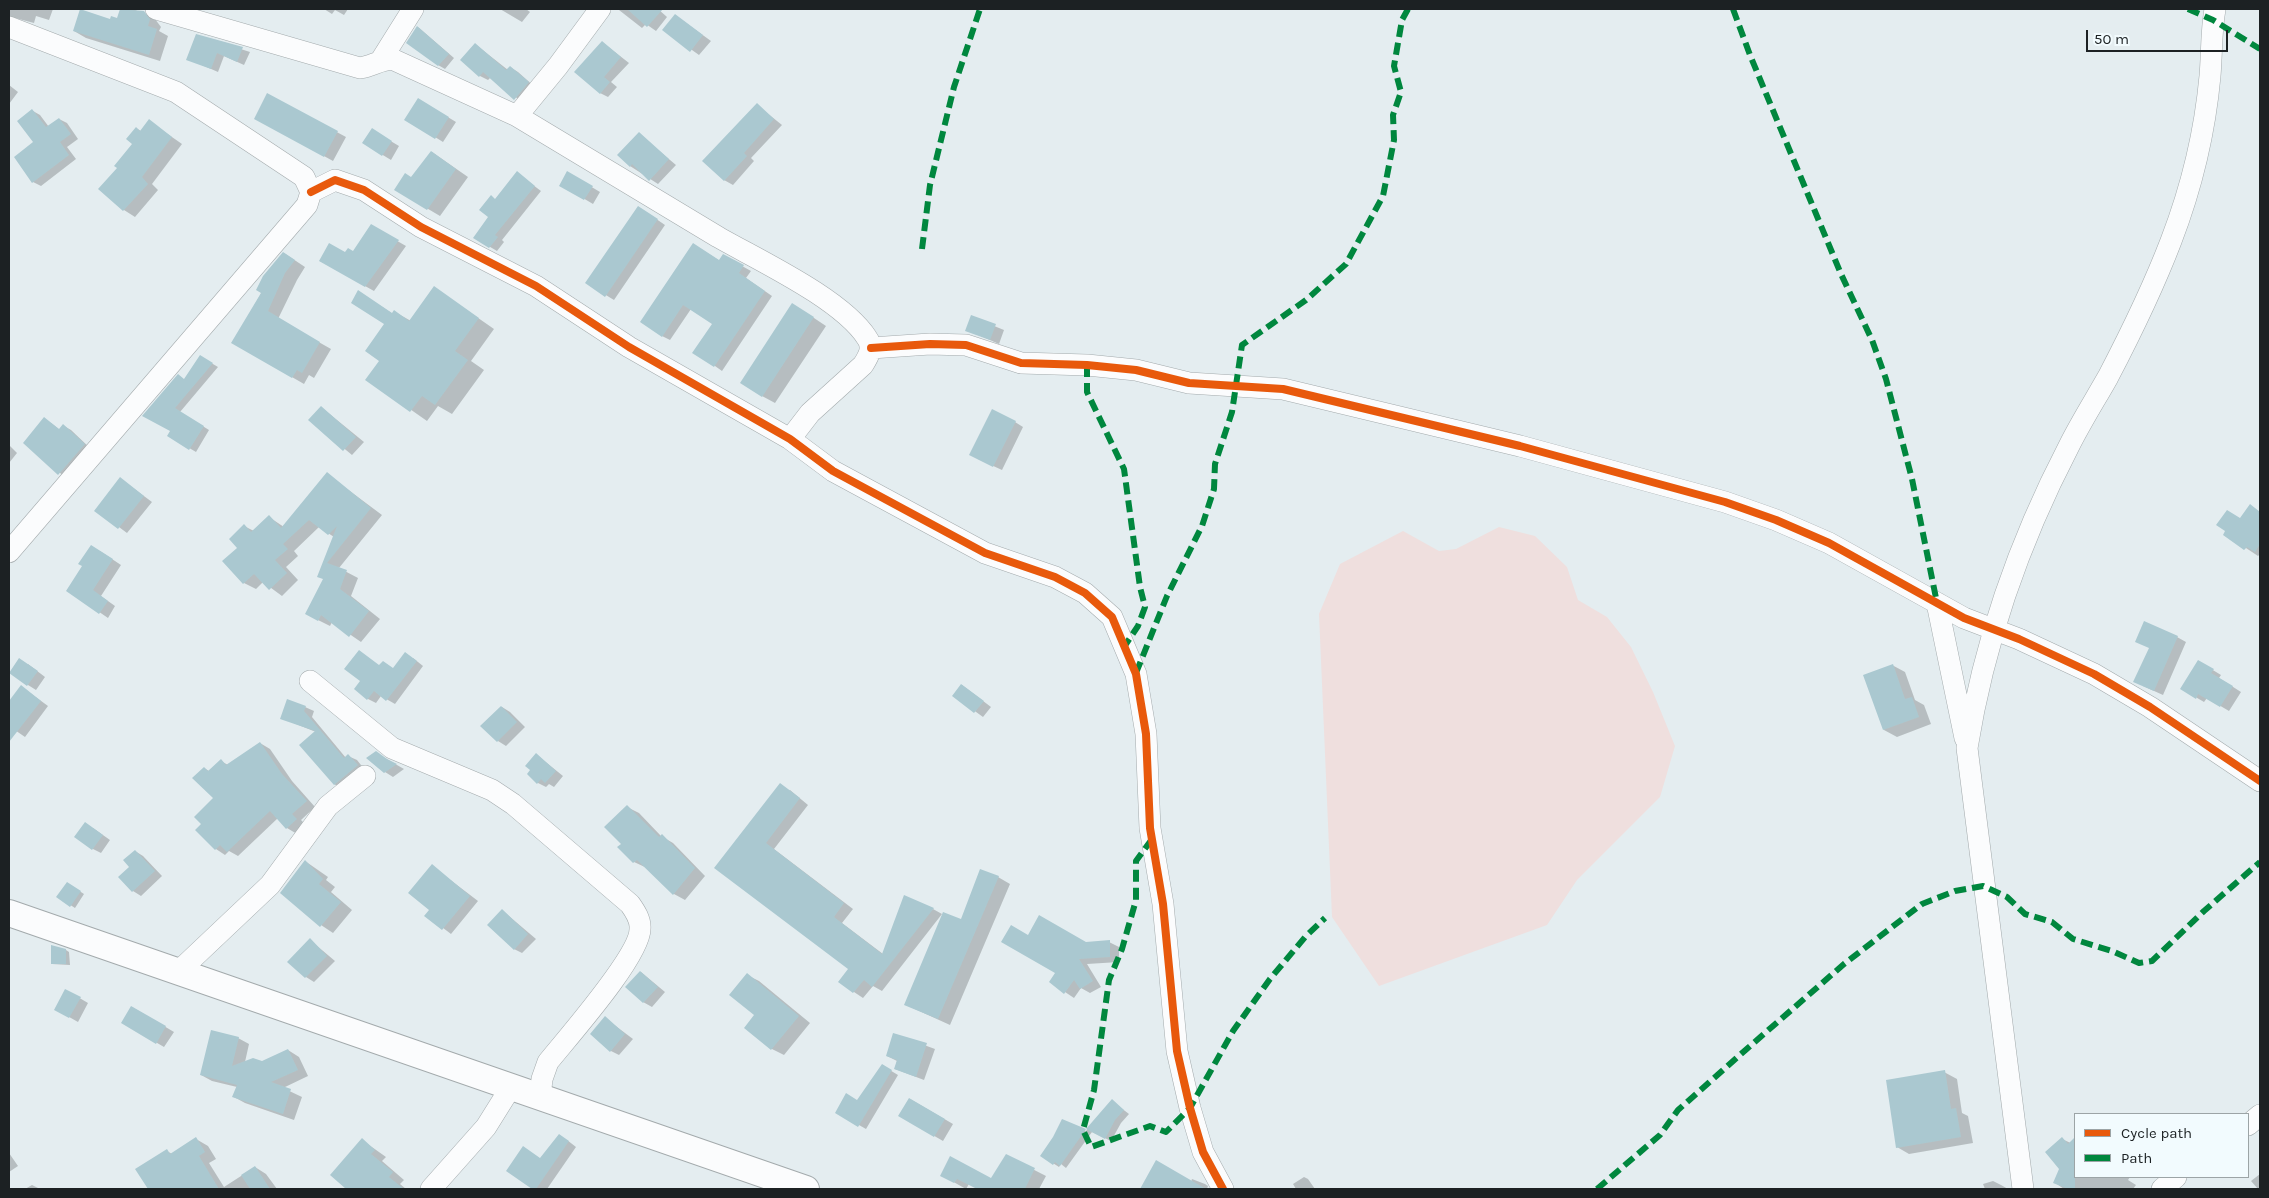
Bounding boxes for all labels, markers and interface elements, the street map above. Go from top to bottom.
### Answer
scale bar [2089,20,2232,52]
text: 50 m [2094,30,2129,48]
legend [2074,1113,2249,1178]
text: Cycle path [2121,1124,2192,1142]
text: Path [2121,1149,2152,1167]

